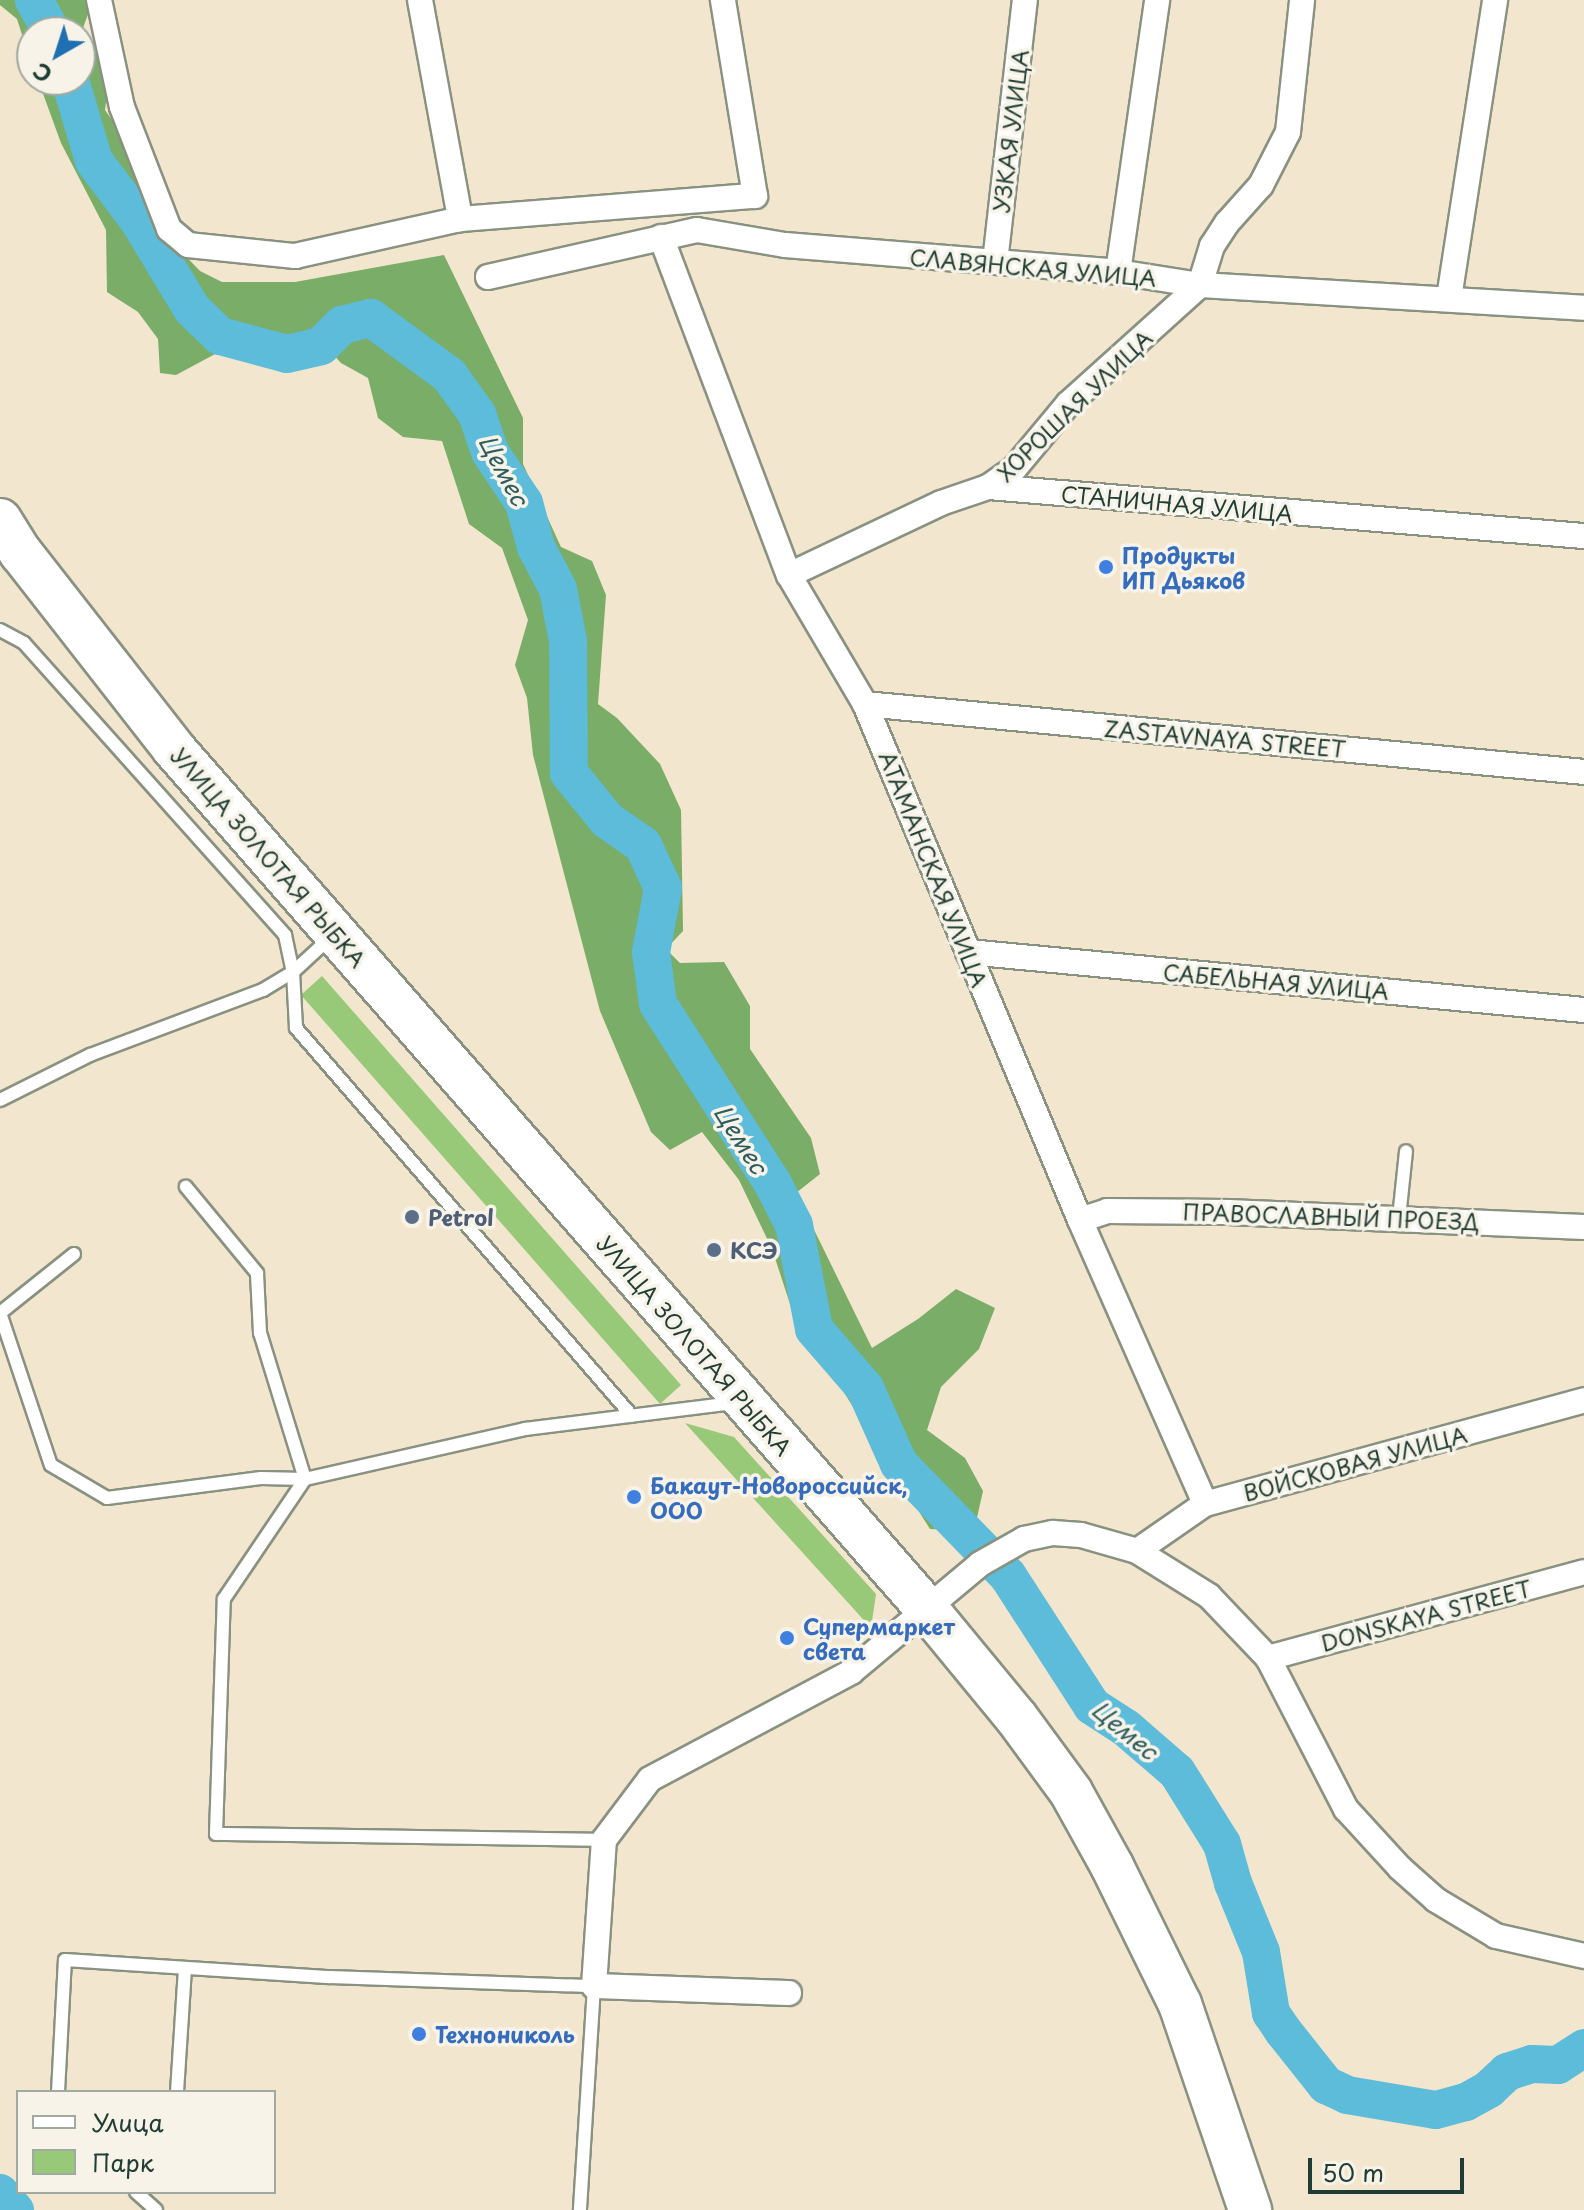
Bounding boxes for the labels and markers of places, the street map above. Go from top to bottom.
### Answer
place label: Продукты ИП Дьяков [1122,541,1247,592]
marker: Продукты ИП Дьяков [1097,558,1115,576]
place label: Petrol [428,1204,494,1230]
marker: Petrol [403,1208,421,1226]
place label: КСЭ [730,1237,778,1263]
marker: КСЭ [705,1241,723,1259]
place label: Бакаут-Новороссийск, ООО [650,1471,907,1522]
marker: Бакаут-Новороссийск, ООО [625,1488,643,1506]
place label: Супермаркет света [803,1612,955,1664]
marker: Супермаркет света [778,1629,796,1647]
place label: Технониколь [435,2021,575,2047]
marker: Технониколь [410,2025,428,2043]

